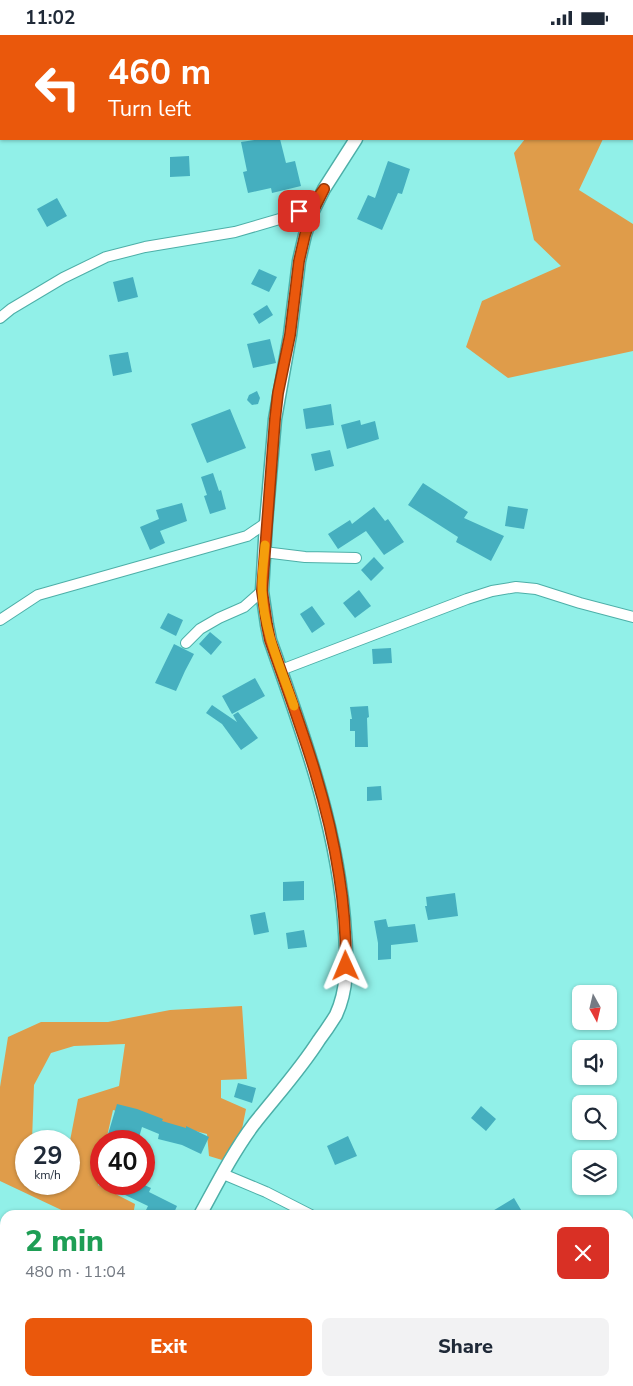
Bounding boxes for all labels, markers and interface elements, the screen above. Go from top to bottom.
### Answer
text: 11:02 [25,5,75,31]
text: 460 m [108,49,211,96]
icon: left [25,55,90,120]
text: Turn left [108,94,191,124]
pin [278,190,320,232]
icon: arrive [285,197,313,225]
position arrow [319,939,371,991]
north arrow [572,985,618,1030]
map controls [572,985,617,1195]
button: sound [572,1040,617,1085]
button: search [572,1095,617,1140]
speed limit sign: 40 [90,1130,155,1195]
text: 29 [32,1139,63,1173]
button: layers [572,1150,617,1195]
text: km/h [34,1167,61,1183]
text: 2 min [25,1221,104,1262]
button: close [557,1227,609,1279]
text: 480 m · 11:04 [25,1261,126,1283]
button: Exit [25,1318,312,1376]
button: Share [322,1318,609,1376]

